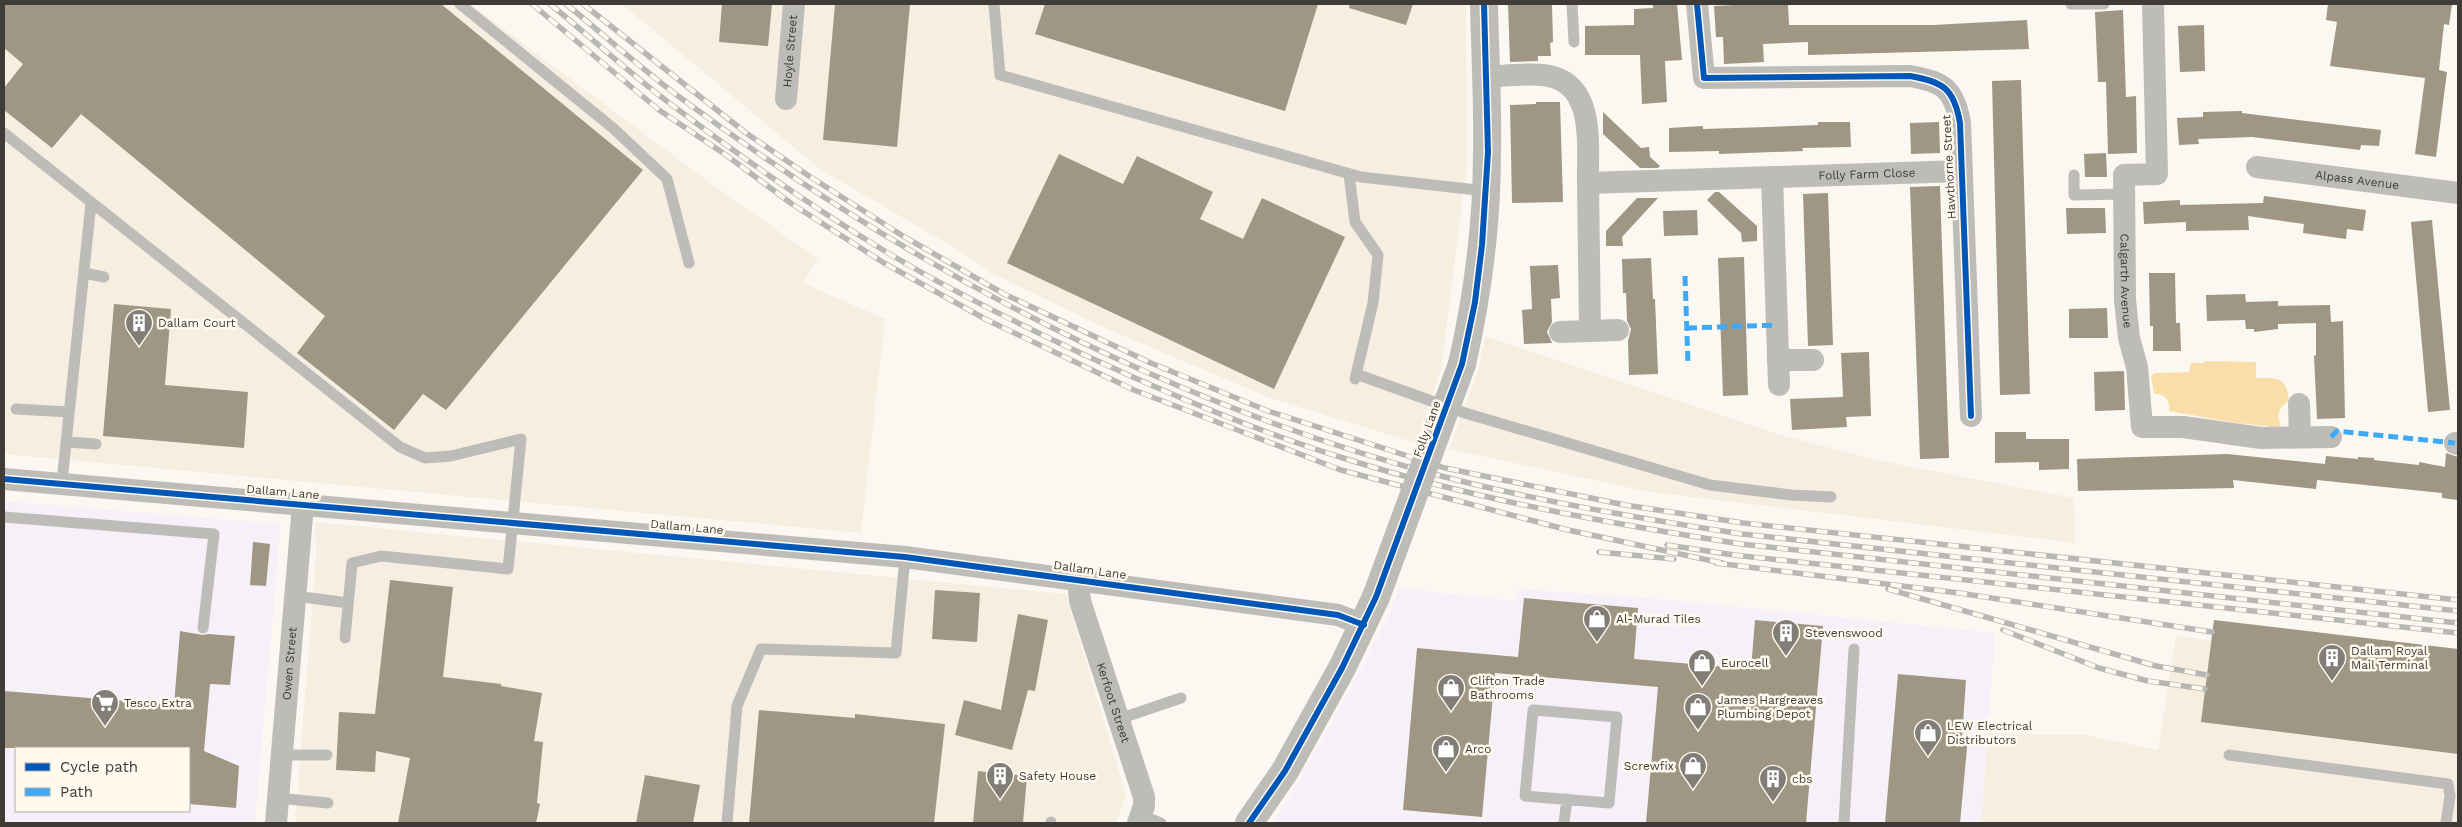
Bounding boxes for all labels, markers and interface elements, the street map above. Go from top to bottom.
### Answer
street label: Hoyle Street [780,14,800,88]
street label: Hawthorne Street [1939,114,1959,220]
street label: Folly Farm Close [1818,165,1916,183]
street label: Alpass Avenue [2314,168,2400,192]
street label: Calgarth Avenue [2117,233,2135,329]
building icon: Dallam Court [124,308,154,347]
place label: Dallam Court [158,316,236,330]
street label: Folly Lane [1410,399,1444,459]
street label: Dallam Lane [246,482,320,502]
street label: Dallam Lane [650,517,724,537]
street label: Dallam Lane [1053,558,1127,582]
shop icon: Al-Murad Tiles [1582,604,1612,643]
place label: Al-Murad Tiles [1616,612,1701,626]
building icon: Stevenswood [1771,618,1801,657]
street label: Owen Street [279,626,300,701]
place label: Stevenswood [1805,626,1883,640]
building icon: Dallam Royal Mail Terminal [2317,643,2347,682]
place label: Dallam Royal Mail Terminal [2351,644,2429,672]
shop icon: Eurocell [1687,648,1717,687]
place label: Eurocell [1721,656,1769,670]
street label: Kerfoot Street [1094,661,1133,744]
shop icon: Clifton Trade Bathrooms [1436,673,1466,712]
place label: Clifton Trade Bathrooms [1470,674,1545,702]
supermarket icon: Tesco Extra [90,688,120,727]
shop icon: James Hargreaves Plumbing Depot [1683,692,1713,731]
place label: James Hargreaves Plumbing Depot [1717,693,1823,721]
place label: Tesco Extra [124,696,192,710]
shop icon: LEW Electrical Distributors [1913,718,1943,757]
place label: LEW Electrical Distributors [1947,719,2033,747]
shop icon: Arco [1431,734,1461,773]
place label: Arco [1465,742,1492,756]
legend [15,747,190,812]
shop icon: Screwfix [1678,751,1708,790]
text: Cycle path [60,758,138,776]
place label: Screwfix [1624,759,1674,773]
building icon: Safety House [985,761,1015,800]
building icon: cbs [1758,764,1788,803]
place label: Safety House [1019,769,1096,783]
place label: cbs [1792,772,1813,786]
text: Path [60,783,93,801]

